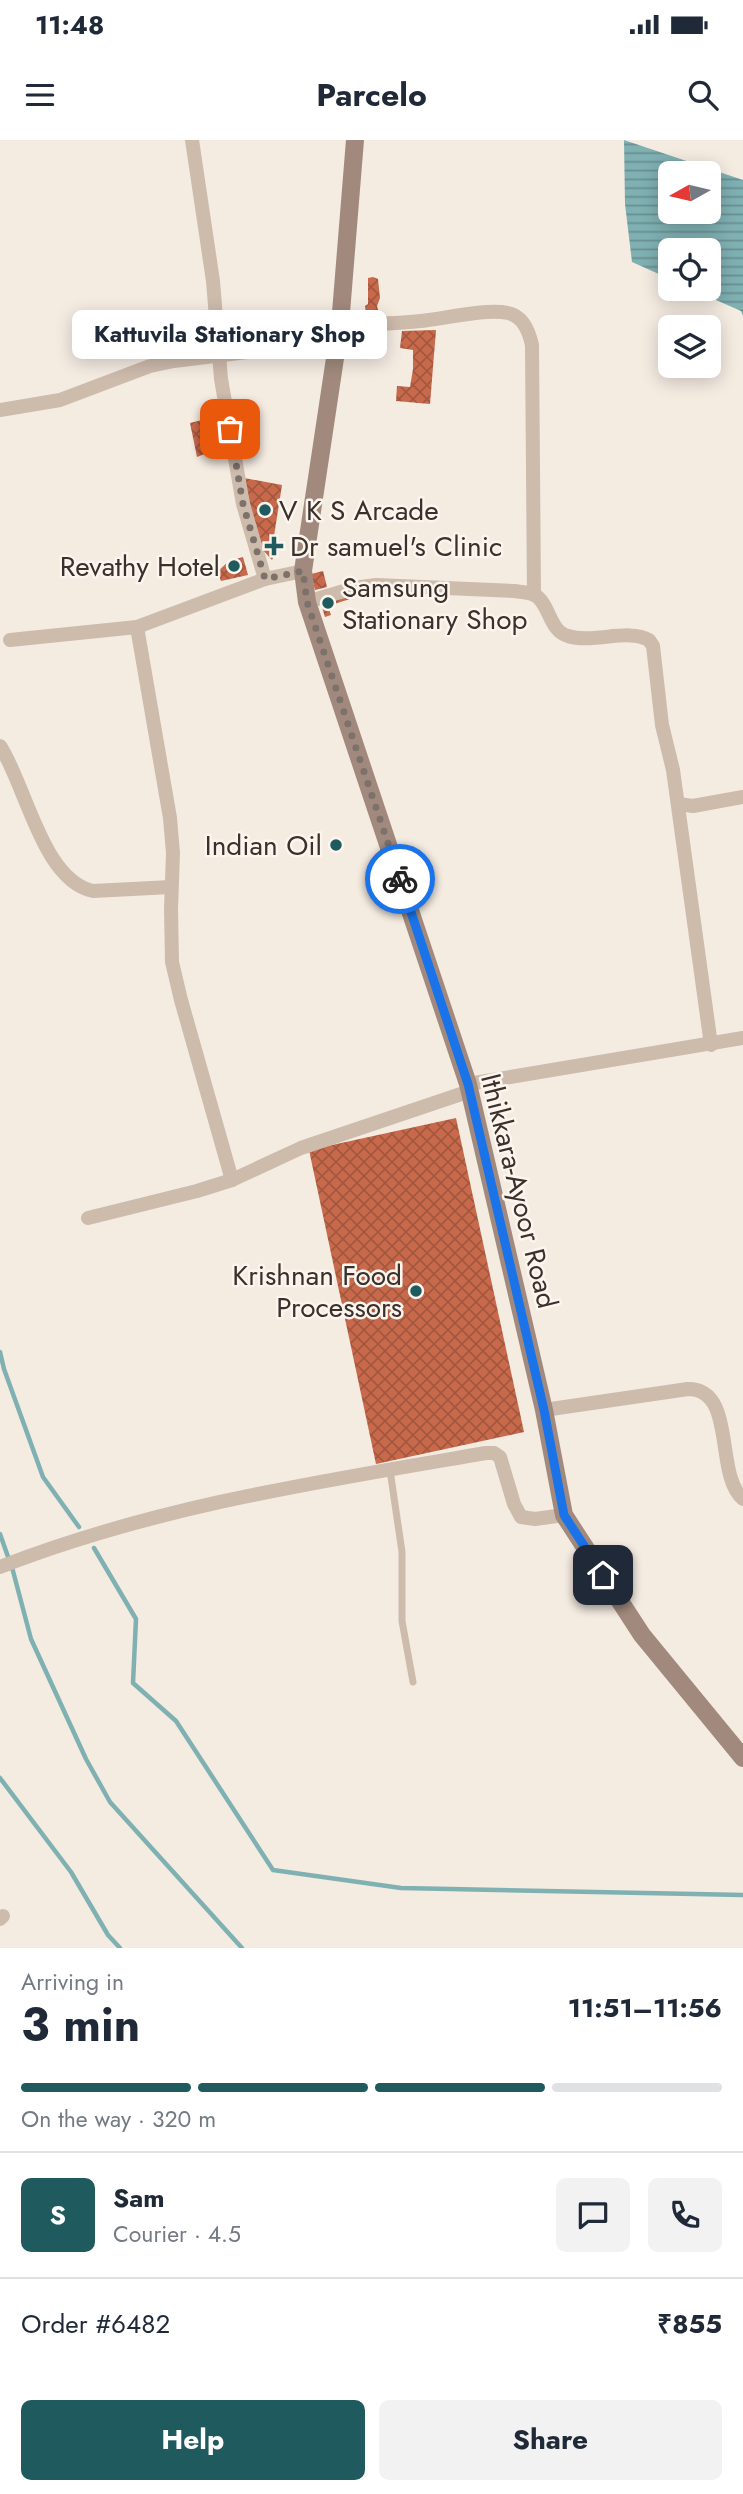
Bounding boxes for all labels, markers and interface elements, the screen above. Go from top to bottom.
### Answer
text: 11:48 [35,6,104,44]
text: Parcelo [316,72,427,118]
icon: menu [21,76,59,114]
icon: search [684,76,722,114]
north arrow [658,161,721,224]
map controls [658,161,721,378]
button: locate [658,238,721,301]
callout: Kattuvila Stationary Shop [72,310,388,359]
button: layers [658,315,721,378]
text: Kattuvila Stationary Shop [94,317,365,351]
pin [200,399,260,459]
icon: bag [211,410,249,448]
place label: V K S Arcade [279,490,439,531]
marker: V K S Arcade [257,502,273,518]
place label: Dr samuel's Clinic [290,526,502,567]
marker: Dr samuel's Clinic [264,536,284,556]
place label: Revathy Hotel [60,546,220,587]
marker: Revathy Hotel [226,558,242,574]
place label: Samsung Stationary Shop [342,567,527,640]
marker: Samsung Stationary Shop [320,595,336,611]
place label: Indian Oil [205,825,322,866]
marker: Indian Oil [328,837,344,853]
courier [365,844,435,914]
icon: bike [381,860,419,898]
street label: Ithikkara-Ayoor Road [470,1069,568,1313]
place label: Krishnan Food Processors [232,1255,402,1328]
marker: Krishnan Food Processors [408,1283,424,1299]
pin [573,1545,633,1605]
icon: home [584,1556,622,1594]
text: Arriving in [21,1965,124,1999]
text: 11:51–11:56 [568,1989,722,2027]
text: 3 min [21,1992,140,2058]
text: On the way · 320 m [21,2102,216,2136]
button: chat [556,2178,630,2252]
button: phone [648,2178,722,2252]
text: Sam [113,2179,165,2217]
text: S [50,2196,66,2234]
text: Courier · 4.5 [113,2217,241,2251]
text: Order #6482 [21,2305,170,2343]
text: ₹855 [657,2305,722,2343]
button: Help [21,2400,365,2480]
button: Share [379,2400,722,2480]

